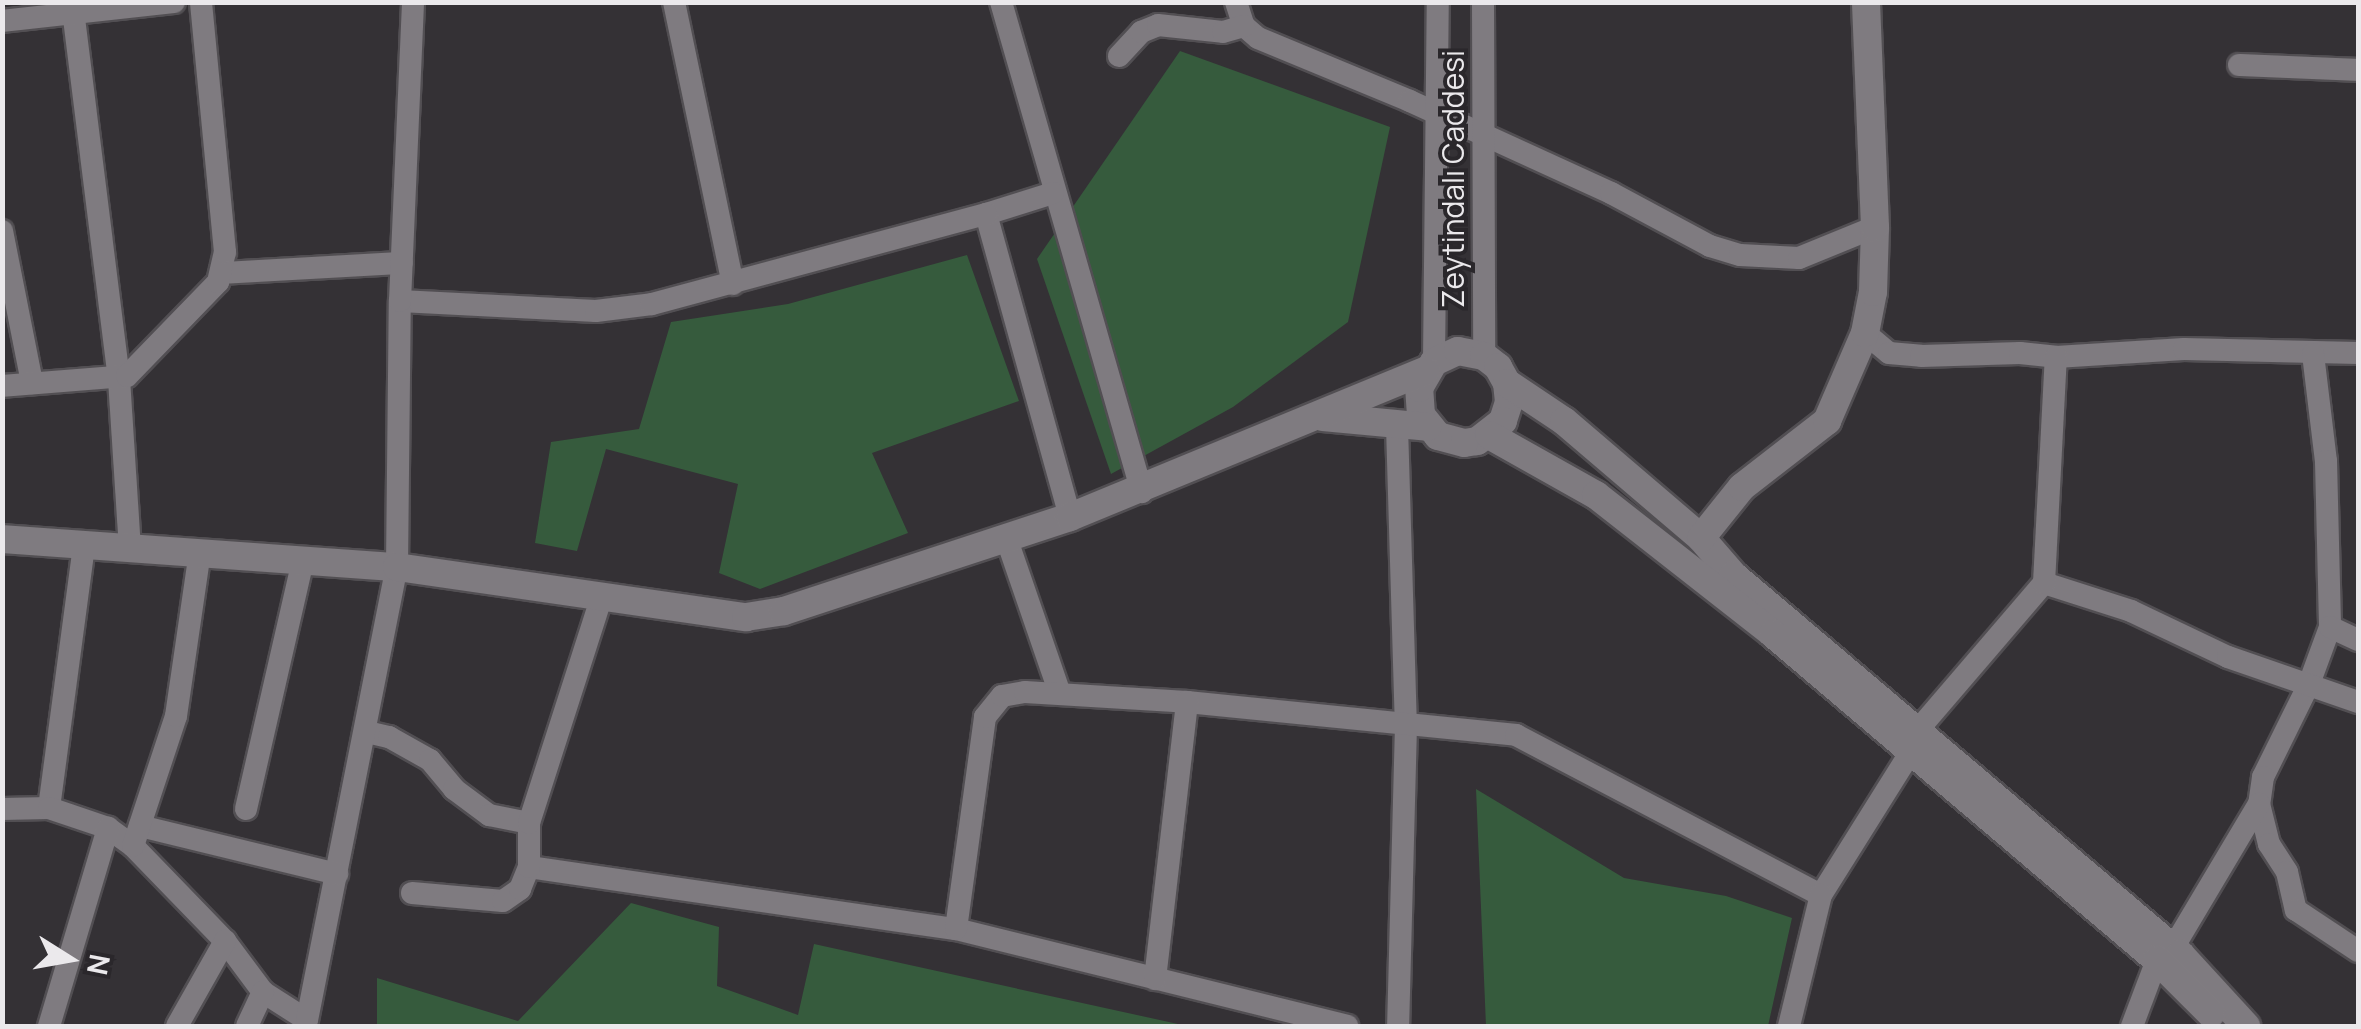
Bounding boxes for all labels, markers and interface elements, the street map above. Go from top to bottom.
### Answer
street label: Zeytindalı Caddesi [1435,50,1471,308]
north arrow [20,909,120,1009]
text: N [79,951,120,978]

